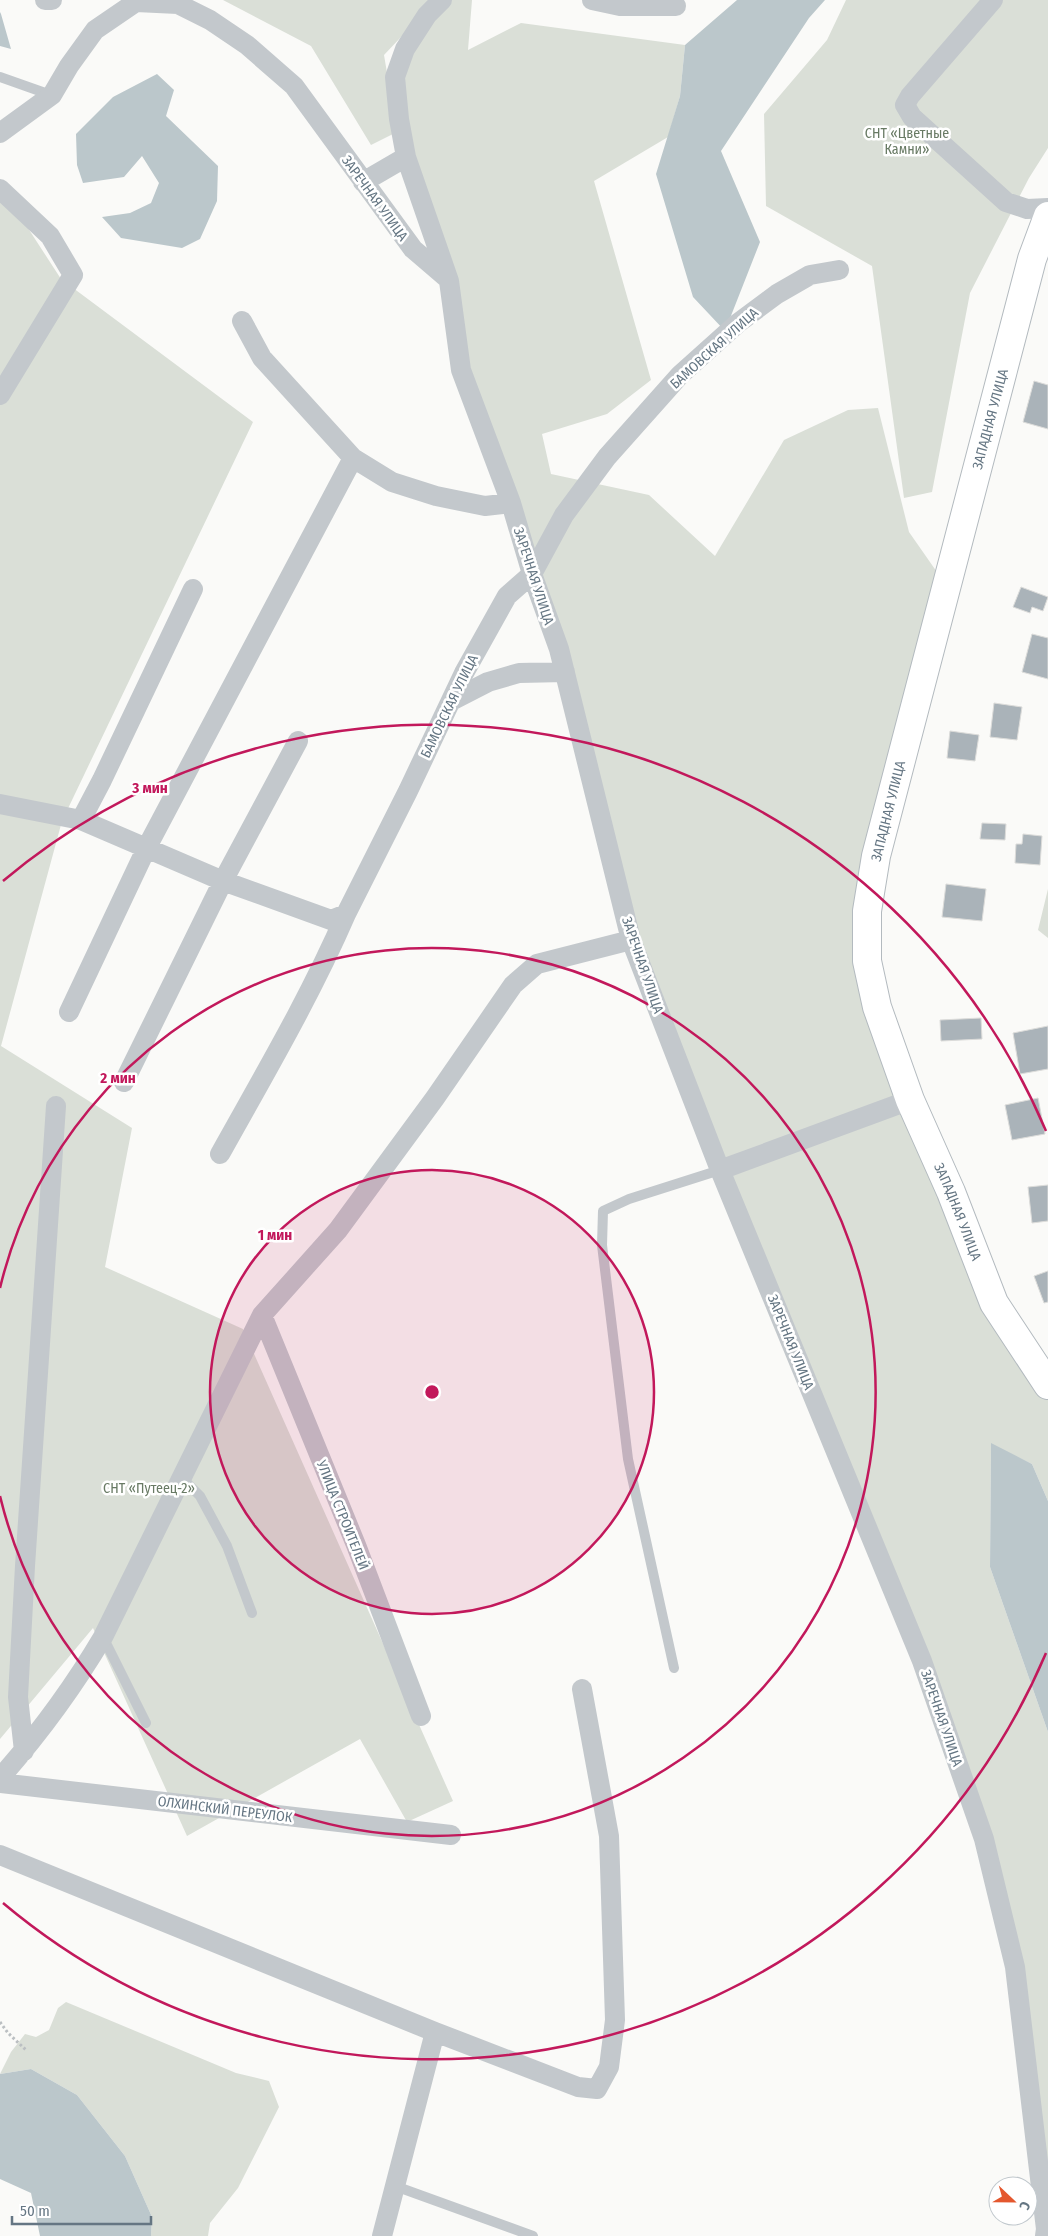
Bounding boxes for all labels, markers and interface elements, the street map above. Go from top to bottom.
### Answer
park label: СНТ «Цветные Камни» [865,125,949,158]
street label: ЗАРЕЧНАЯ УЛИЦА [338,152,412,245]
street label: БАМОВСКАЯ УЛИЦА [667,304,762,392]
street label: ЗАПАДНАЯ УЛИЦА [969,366,1012,471]
street label: ЗАРЕЧНАЯ УЛИЦА [510,525,557,628]
street label: БАМОВСКАЯ УЛИЦА [417,651,482,761]
street label: ЗАПАДНАЯ УЛИЦА [868,758,909,863]
text: 3 мин [131,779,168,797]
street label: ЗАРЕЧНАЯ УЛИЦА [618,914,667,1016]
text: 2 мин [99,1069,136,1087]
street label: ЗАПАДНАЯ УЛИЦА [930,1161,985,1264]
text: 1 мин [258,1226,292,1244]
street label: ЗАРЕЧНАЯ УЛИЦА [764,1292,818,1393]
centre of rings [423,1383,441,1401]
street label: УЛИЦА СТРОИТЕЛЕЙ [312,1457,372,1572]
park label: СНТ «Путеец-2» [103,1480,195,1497]
street label: ЗАРЕЧНАЯ УЛИЦА [917,1667,966,1769]
street label: ОЛХИНСКИЙ ПЕРЕУЛОК [157,1793,294,1826]
north arrow [988,2176,1038,2226]
scale bar [12,2194,151,2226]
text: С [1015,2199,1034,2213]
text: 50 m [20,2202,50,2220]

